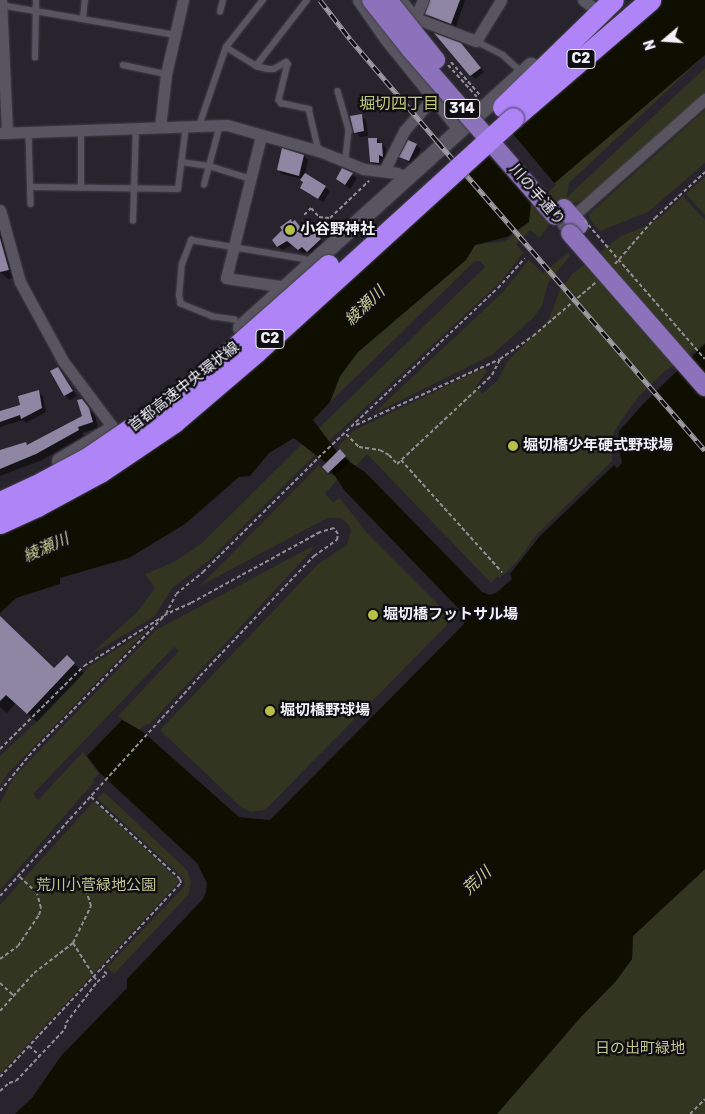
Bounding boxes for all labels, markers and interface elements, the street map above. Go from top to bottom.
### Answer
north arrow [640,15,690,65]
text: N [641,37,660,52]
road number: C2 [566,48,596,70]
district label: 堀切四丁目 [359,94,439,114]
road number: 314 [443,98,481,120]
street label: 川の手通り [506,161,568,229]
place label: 小谷野神社 [300,221,375,239]
marker: 小谷野神社 [284,224,296,236]
water label: 綾瀬川 [341,282,389,330]
road number: C2 [255,328,285,350]
street label: 首都高速中央環状線 [125,338,243,436]
place label: 堀切橋少年硬式野球場 [523,437,673,455]
marker: 堀切橋少年硬式野球場 [507,440,519,452]
water label: 綾瀬川 [20,529,72,567]
place label: 堀切橋フットサル場 [383,606,518,624]
marker: 堀切橋フットサル場 [367,609,379,621]
place label: 堀切橋野球場 [280,702,370,720]
marker: 堀切橋野球場 [264,705,276,717]
water label: 荒川 [459,863,495,899]
park label: 荒川小菅緑地公園 [36,877,156,895]
park label: 日の出町緑地 [595,1040,685,1058]

